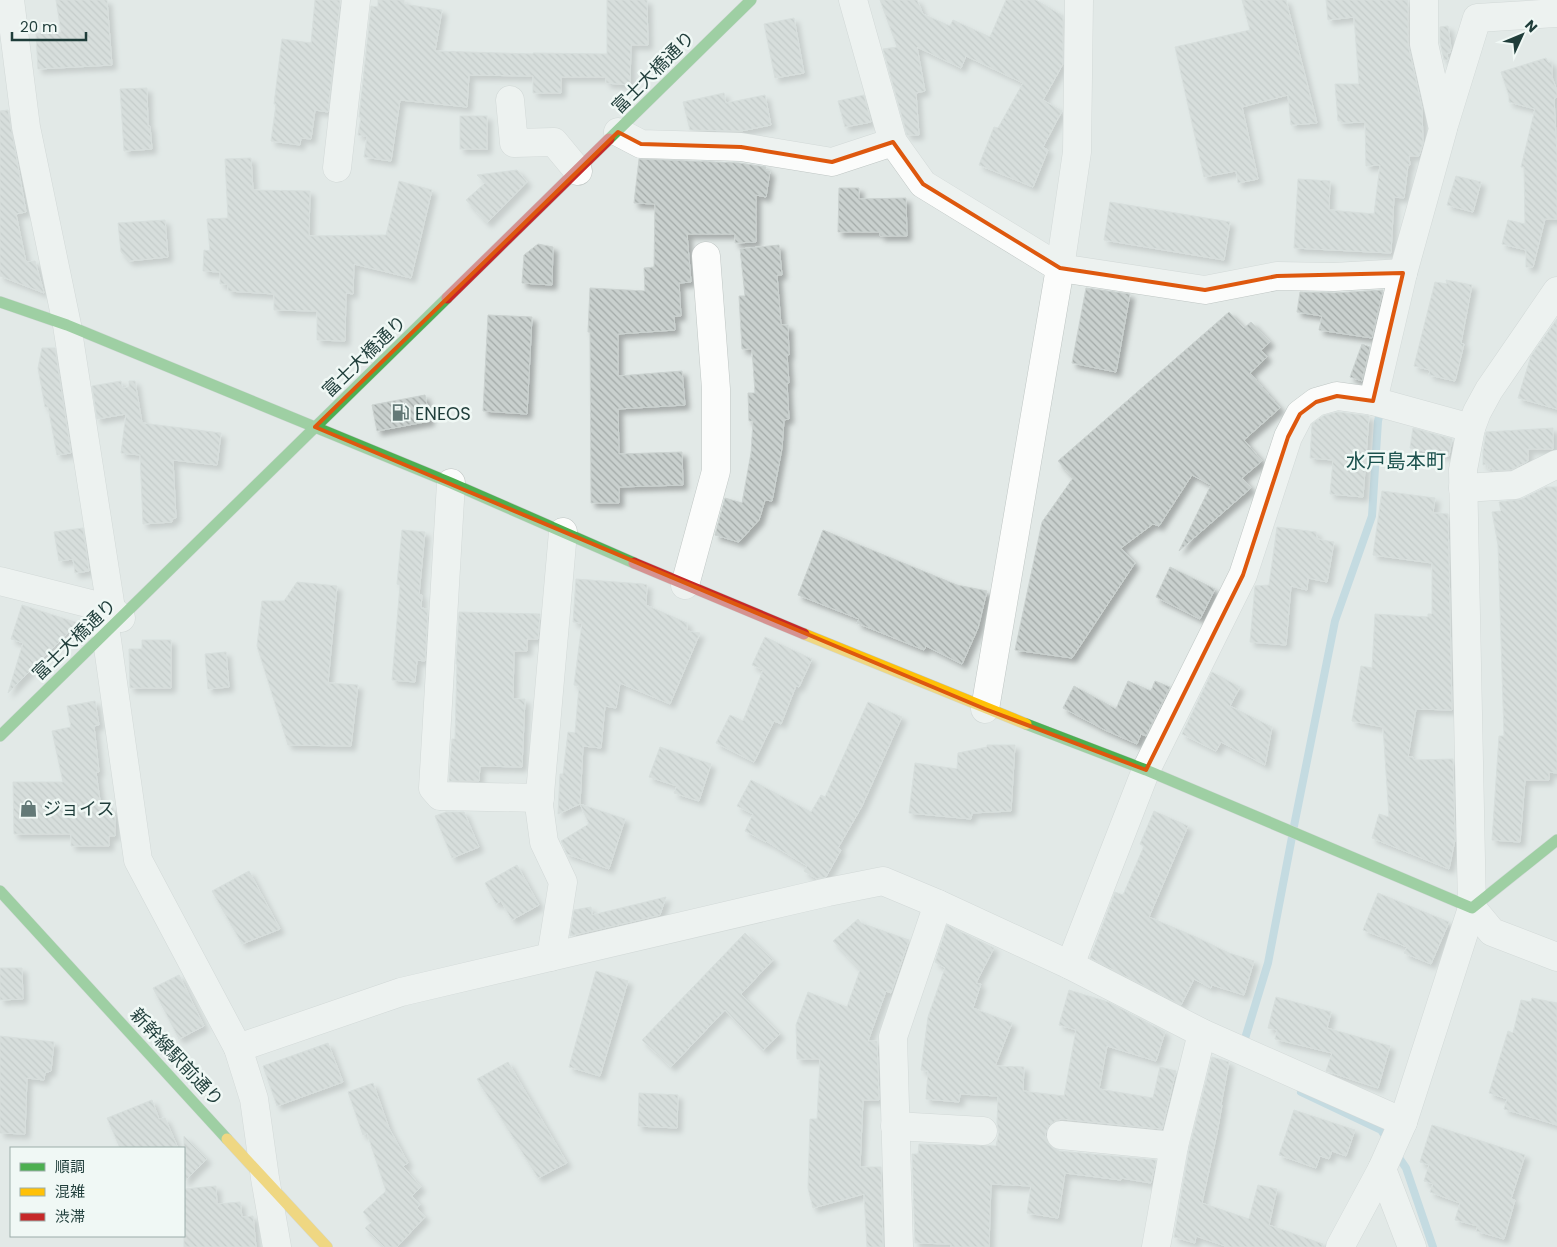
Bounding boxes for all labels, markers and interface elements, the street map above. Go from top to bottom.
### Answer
scale bar [12,10,86,42]
north arrow [1497,10,1547,60]
text: N [1521,15,1542,37]
text: 20 m [20,16,58,37]
street label: 富士大橋通り [606,25,700,119]
street label: 富士大橋通り [316,309,412,403]
place label: ENEOS [415,401,471,426]
fuel station icon: ENEOS [391,403,411,423]
district label: 水戸島本町 [1346,447,1446,475]
street label: 富士大橋通り [26,592,122,686]
place label: ジョイス [43,796,114,821]
shop icon: ジョイス [19,798,39,818]
street label: 新幹線駅前通り [125,1002,229,1112]
legend [10,1147,185,1237]
text: 順調 [55,1156,85,1177]
text: 混雑 [55,1181,85,1202]
text: 渋滞 [55,1206,85,1227]

